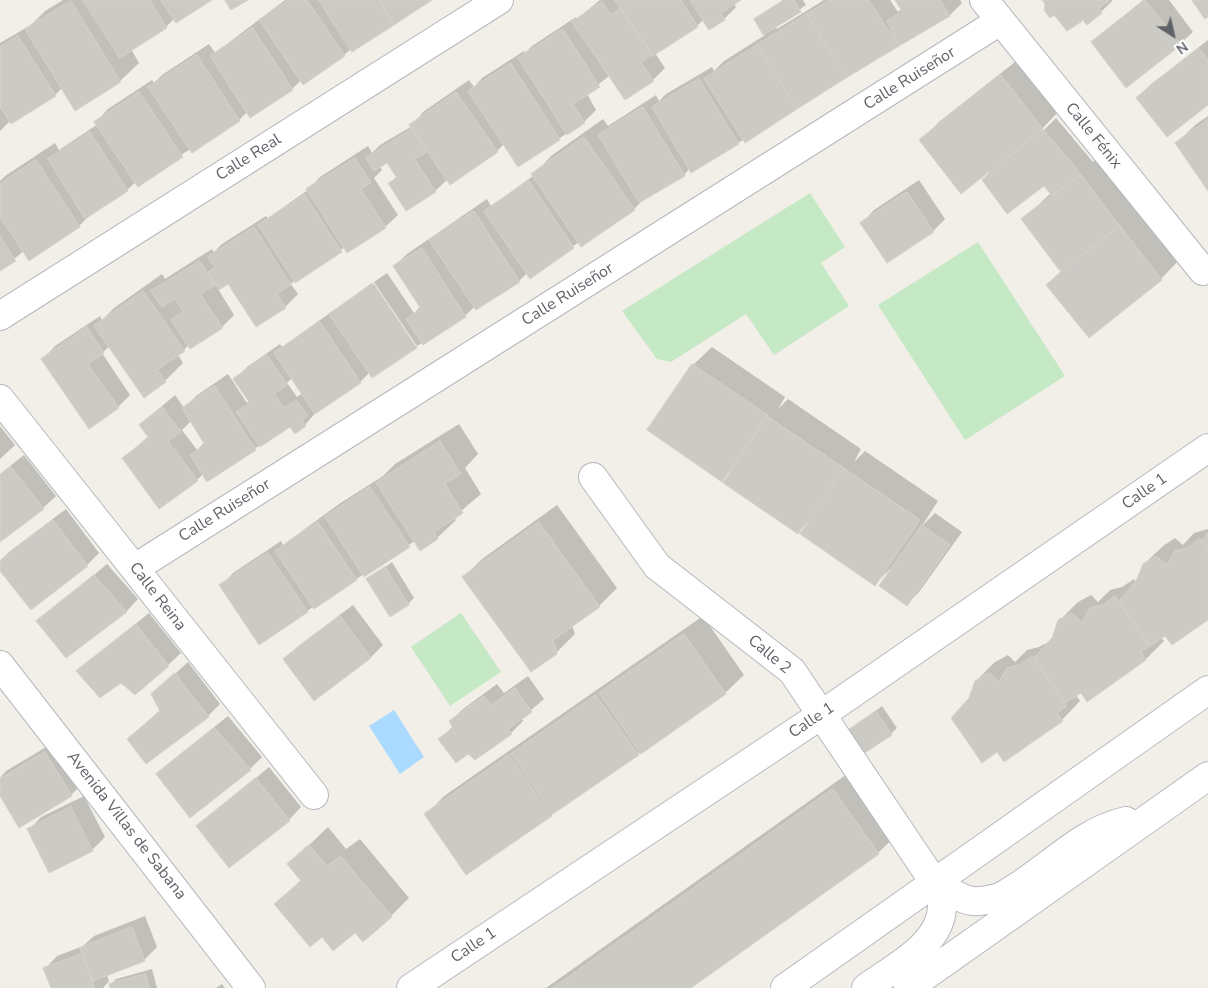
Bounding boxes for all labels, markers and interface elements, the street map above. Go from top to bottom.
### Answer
north arrow [1148,10,1198,60]
text: N [1172,37,1192,58]
street label: Calle Ruiseñor [861,43,959,115]
street label: Calle Fénix [1061,99,1125,173]
street label: Calle Real [213,130,285,186]
street label: Calle Ruiseñor [519,259,617,331]
street label: Calle 1 [1119,470,1171,514]
street label: Calle Ruiseñor [176,475,274,547]
street label: Calle Reina [124,559,190,635]
street label: Calle 2 [743,631,795,679]
street label: Calle 1 [786,699,838,743]
street label: Avenida Villas de Sabana [62,748,190,904]
street label: Calle 1 [448,924,500,968]

